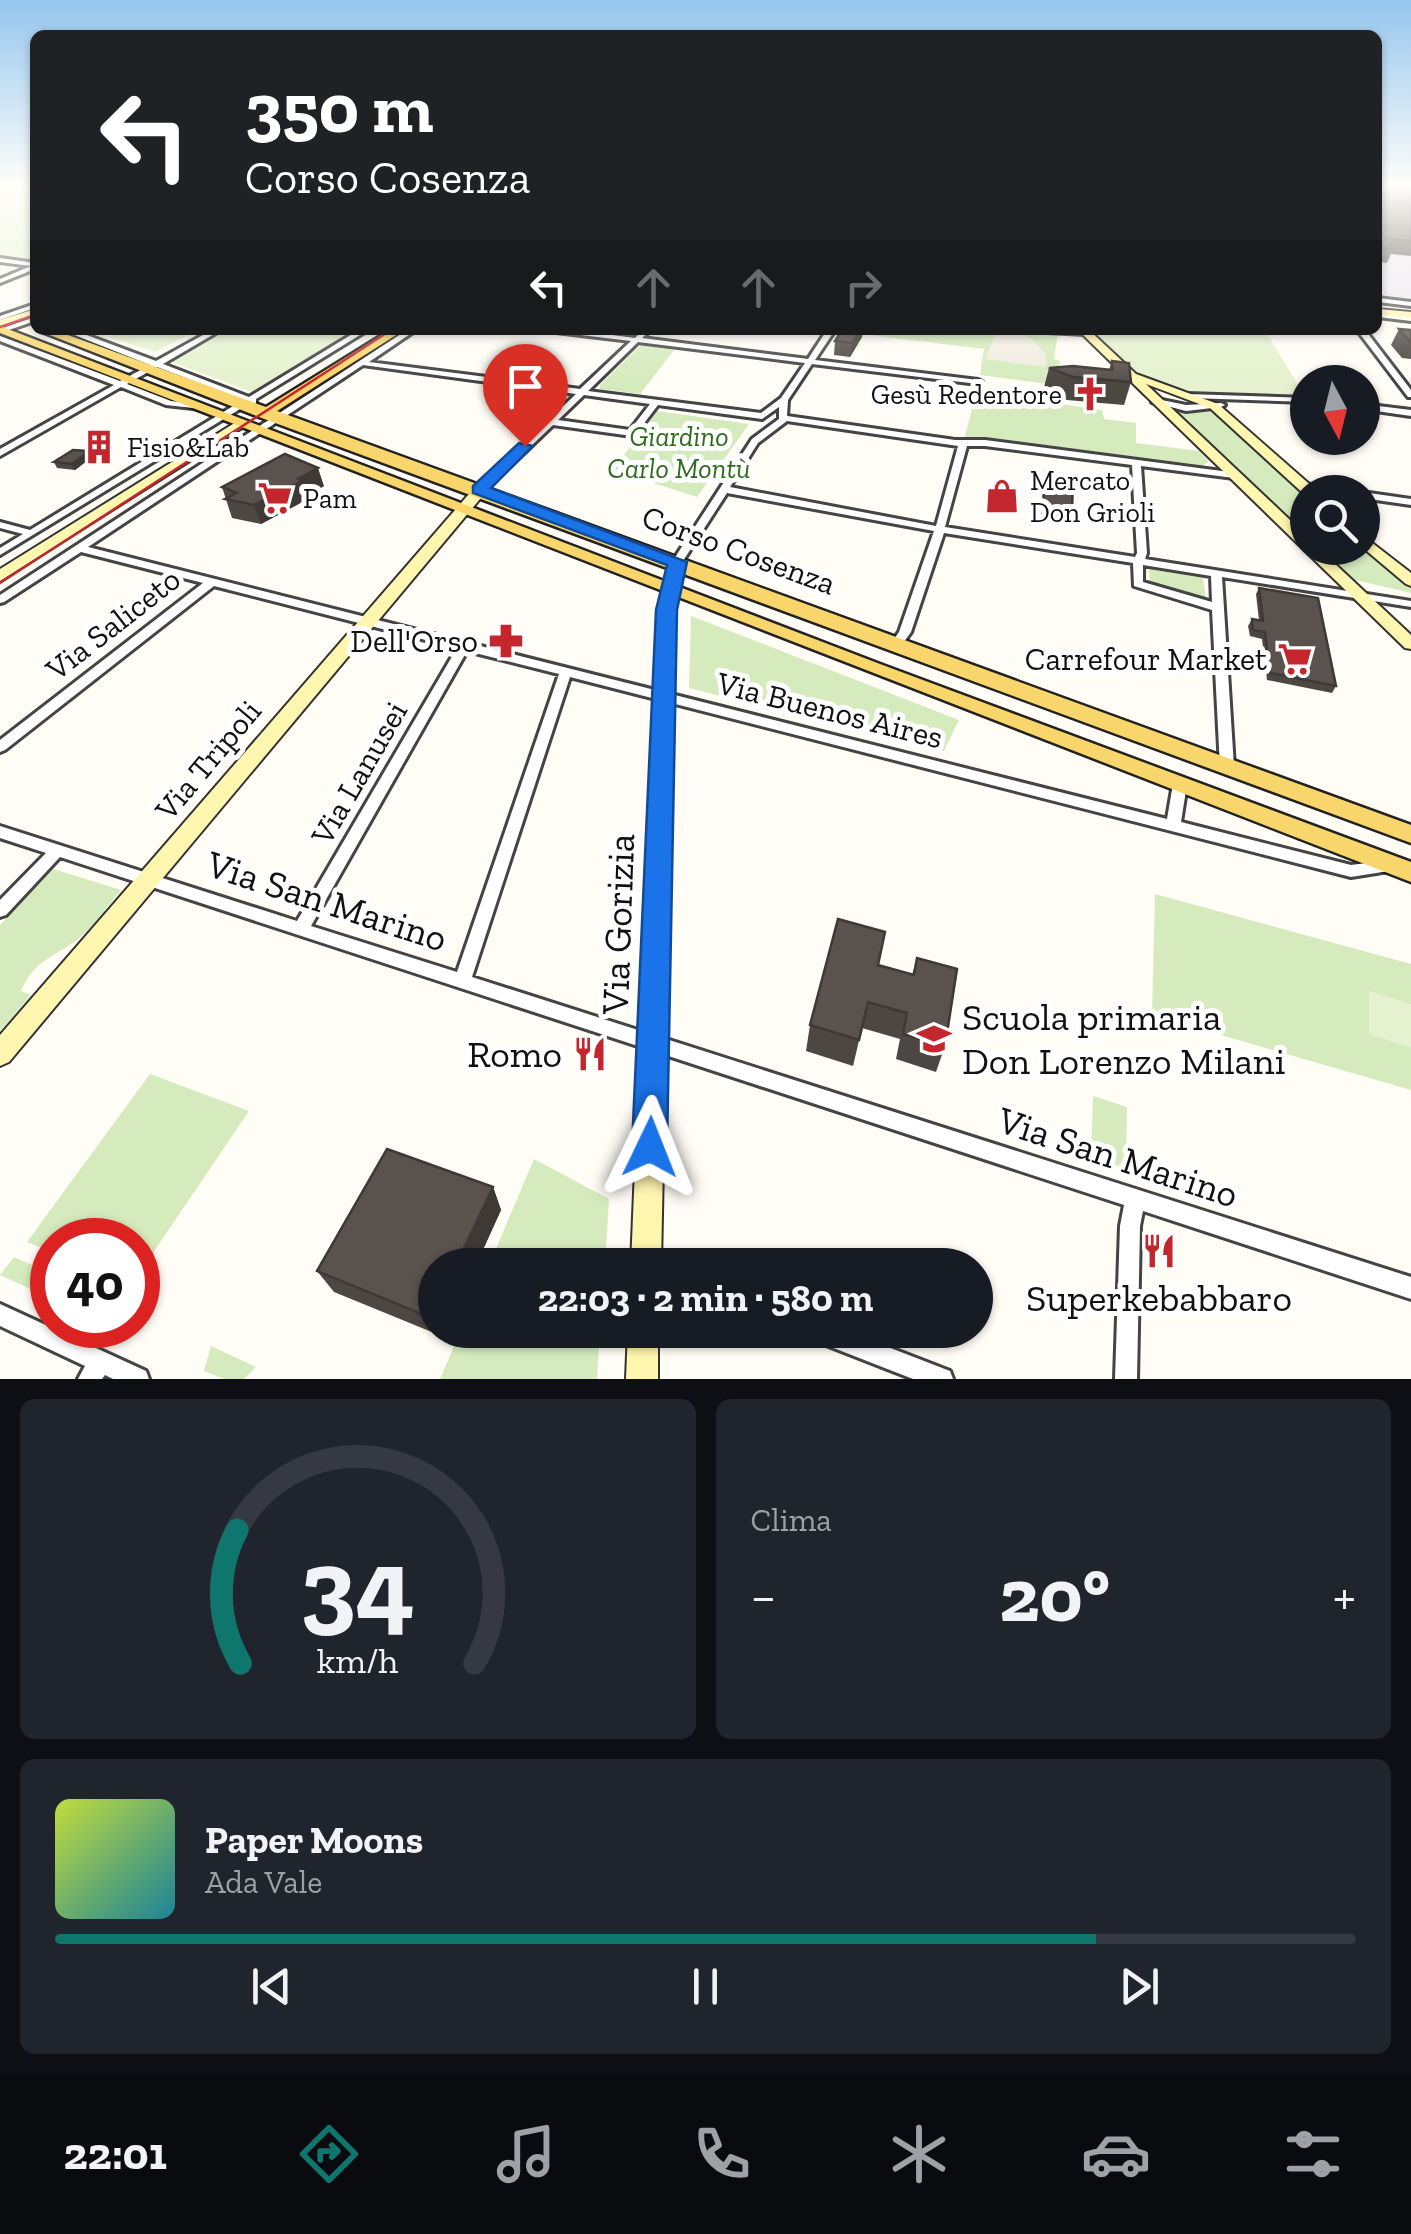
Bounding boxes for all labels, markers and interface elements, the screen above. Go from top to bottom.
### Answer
text: 350 m [245,66,434,150]
icon: left [80,70,210,200]
text: Corso Cosenza [245,151,530,205]
icon: left [521,260,576,315]
icon: ahead [626,260,681,315]
icon: ahead [731,260,786,315]
icon: right [836,260,891,315]
pin [483,344,568,447]
icon: arrive [498,359,553,414]
north arrow [1290,365,1380,455]
map controls [1290,365,1380,565]
church icon: Gesù Redentore [1071,375,1109,413]
place label: Gesù Redentore [871,378,1062,411]
park label: Giardino Carlo Montù [607,420,751,485]
building icon: Fisio&Lab [80,428,118,466]
place label: Fisio&Lab [127,431,249,464]
place label: Mercato Don Grioli [1030,464,1155,529]
button: search [1290,475,1380,565]
shop icon: Mercato Don Grioli [983,477,1021,515]
supermarket icon: Pam [256,479,294,517]
place label: Pam [303,482,357,515]
street label: Corso Cosenza [637,497,841,603]
street label: Via Saliceto [38,560,188,689]
place label: Dell'Orso [350,622,478,660]
pharmacy icon: Dell'Orso [487,622,525,660]
place label: Carrefour Market [1025,640,1267,678]
supermarket icon: Carrefour Market [1276,640,1314,678]
street label: Via Buenos Aires [712,663,947,756]
street label: Via Tripoli [146,692,269,828]
street label: Via Lanusei [302,695,415,852]
street label: Via Gorizia [592,833,644,1016]
street label: Via San Marino [200,840,453,961]
place label: Scuola primaria Don Lorenzo Milani [962,994,1285,1084]
school or university icon: Scuola primaria Don Lorenzo Milani [915,1020,953,1058]
place label: Romo [467,1031,562,1077]
restaurant icon: Romo [571,1035,609,1073]
position arrow [598,1095,702,1199]
street label: Via San Marino [991,1096,1244,1217]
speed limit sign: 40 [30,1218,160,1348]
restaurant icon: Superkebabbaro [1140,1232,1178,1270]
text: 22:03 · 2 min · 580 m [538,1275,873,1321]
place label: Superkebabbaro [1026,1275,1292,1321]
text: Clima [751,1501,832,1539]
text: 34 [300,1523,415,1648]
text: 20° [999,1550,1110,1640]
text: − [751,1563,776,1629]
text: + [1333,1563,1356,1629]
text: km/h [317,1639,399,1682]
text: Paper Moons [205,1817,423,1863]
text: Ada Vale [205,1863,322,1901]
icon: previous [244,1959,299,2014]
icon: pause [678,1959,733,2014]
icon: next [1112,1959,1167,2014]
icon: directions [294,2119,364,2189]
icon: music [491,2119,561,2189]
icon: phone [687,2119,757,2189]
icon: climate [884,2119,954,2189]
icon: car [1081,2119,1151,2189]
icon: filters [1278,2119,1348,2189]
text: 22:01 [63,2127,167,2181]

